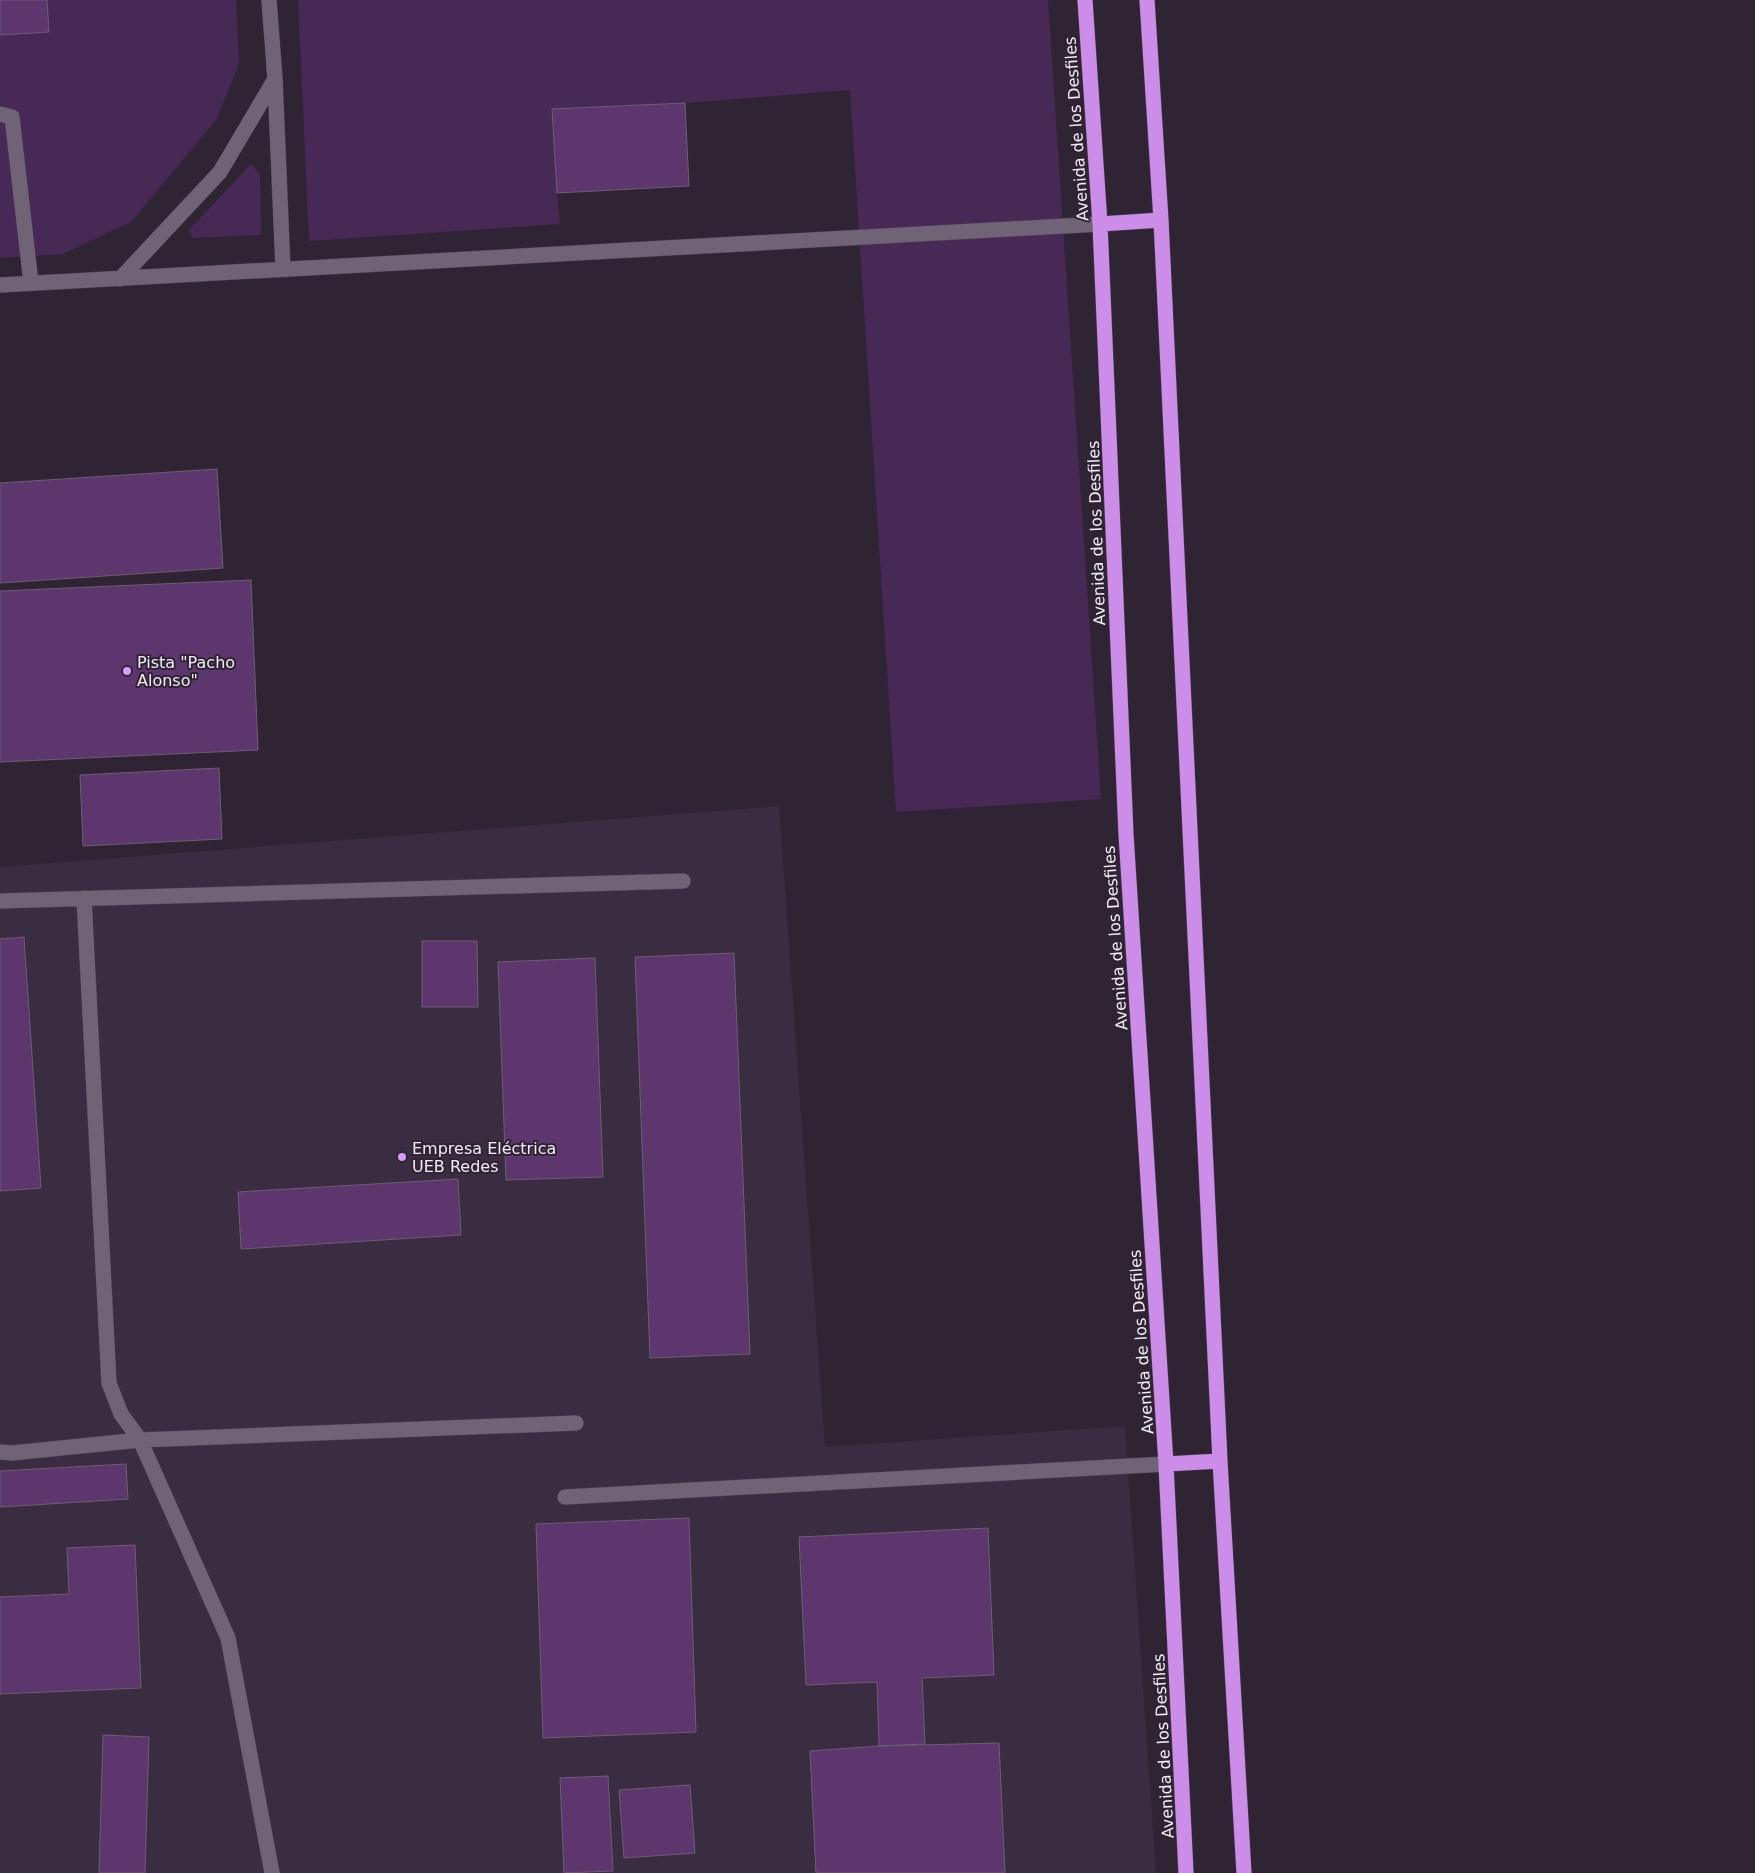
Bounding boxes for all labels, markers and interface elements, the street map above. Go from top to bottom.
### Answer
street label: Avenida de los Desfiles [1061,36,1092,222]
street label: Avenida de los Desfiles [1084,440,1109,626]
place label: Pista "Pacho Alonso" [137,653,235,690]
marker: Pista "Pacho Alonso" [121,665,133,677]
street label: Avenida de los Desfiles [1100,845,1131,1031]
place label: Empresa Eléctrica UEB Redes [412,1139,556,1176]
marker: Empresa Eléctrica UEB Redes [396,1151,408,1163]
street label: Avenida de los Desfiles [1126,1249,1157,1435]
street label: Avenida de los Desfiles [1149,1653,1178,1839]

